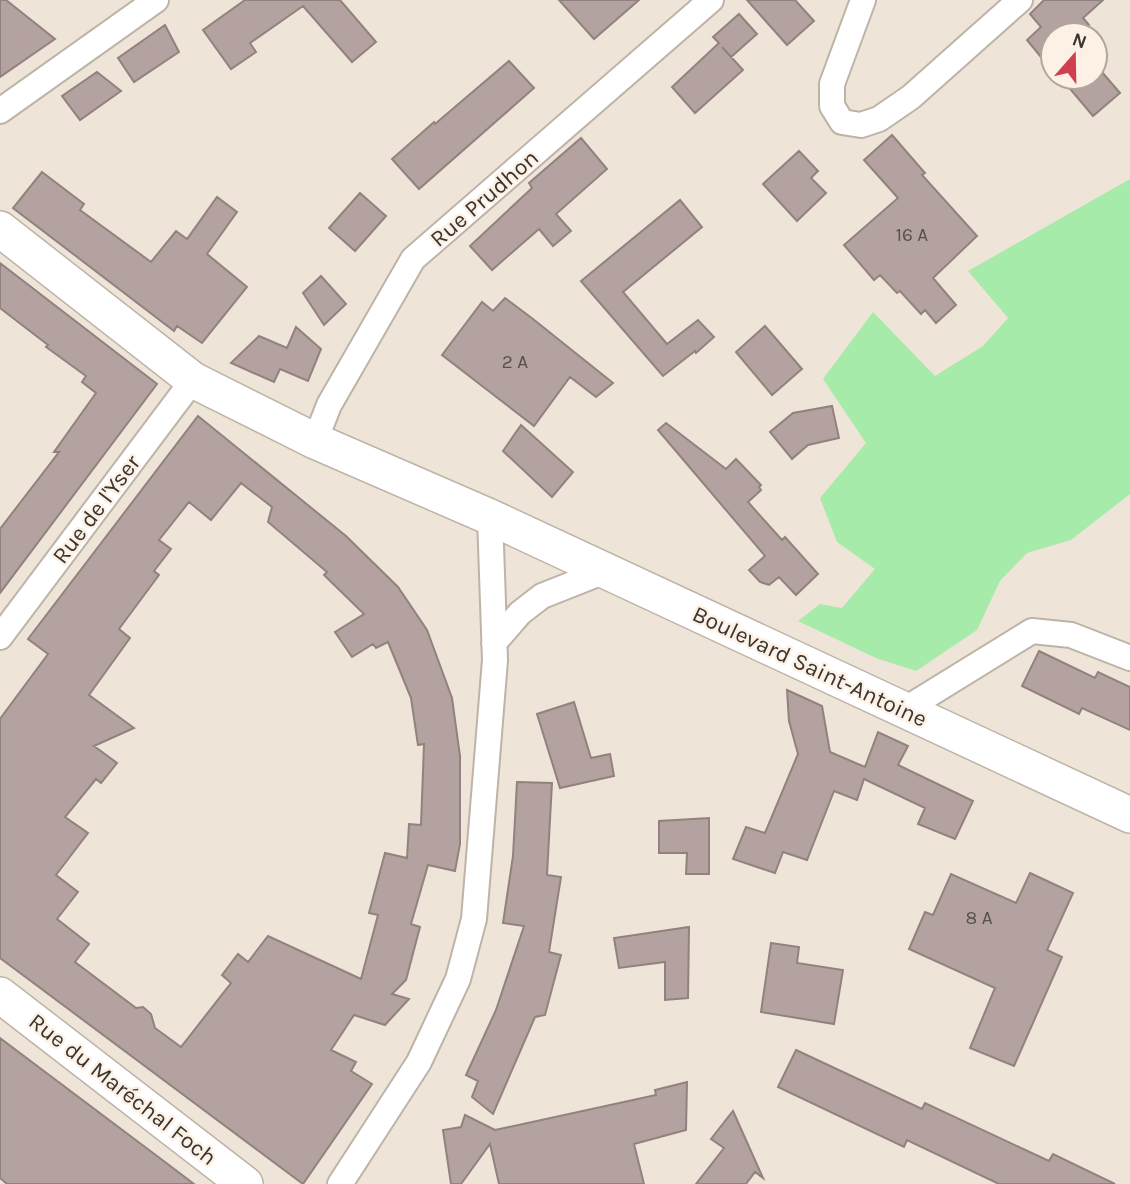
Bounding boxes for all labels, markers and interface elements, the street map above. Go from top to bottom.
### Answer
north arrow [1039,21,1109,91]
text: N [1069,28,1090,54]
street label: Rue Prudhon [425,144,544,253]
house number: 16 A [896,224,928,246]
house number: 2 A [502,351,528,373]
street label: Rue de l'Yser [47,449,146,569]
street label: Boulevard Saint-Antoine [688,600,931,733]
house number: 8 A [965,907,993,929]
street label: Rue du Maréchal Foch [24,1008,222,1171]

